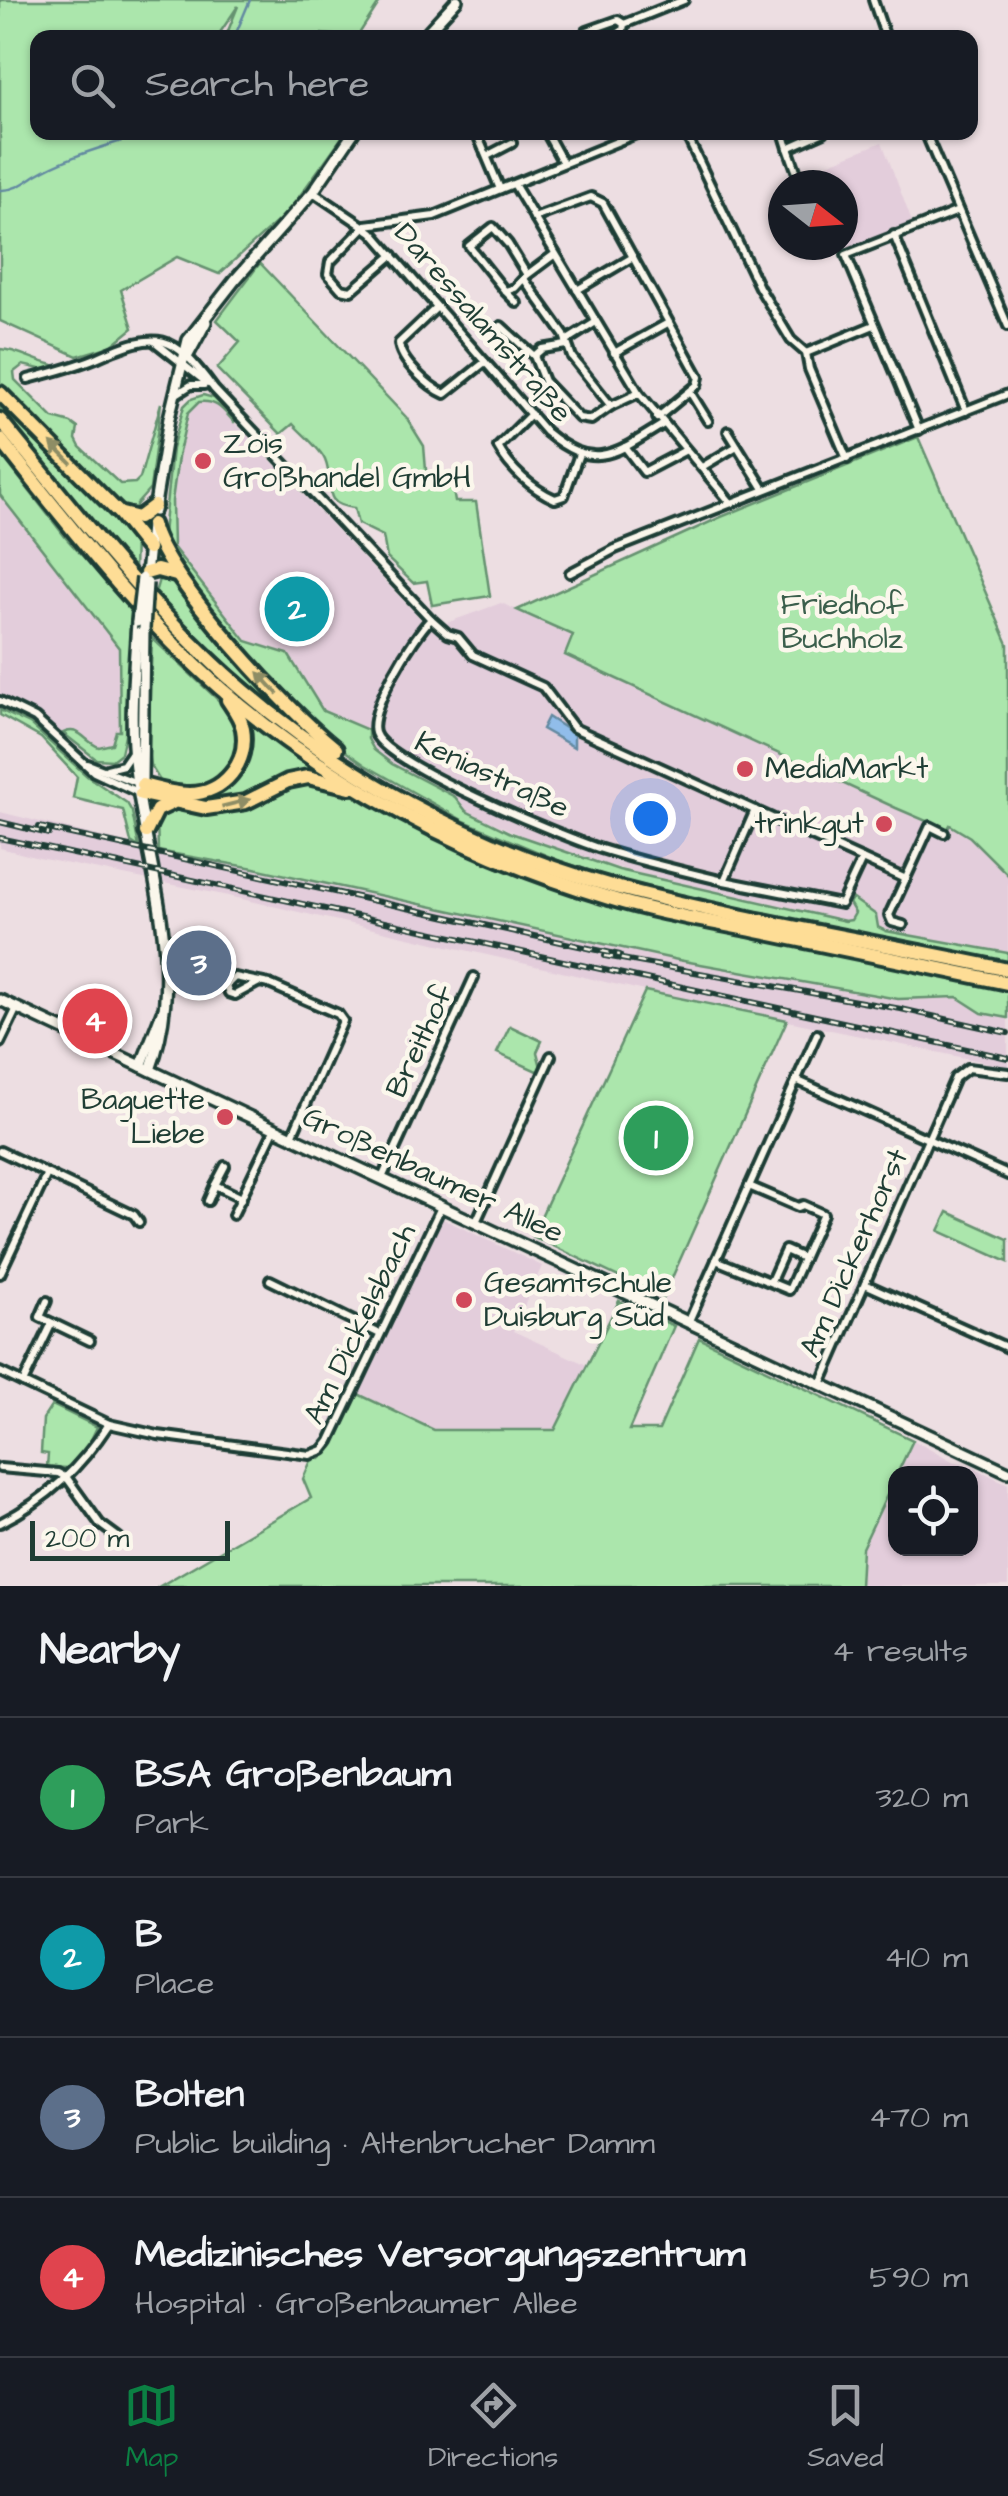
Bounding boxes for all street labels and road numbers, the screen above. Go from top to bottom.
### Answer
street label: Daressalamstraße [384,214,582,432]
street label: Keniastraße [408,721,576,829]
street label: Breithof [376,977,465,1104]
street label: Großenbaumer Allee [296,1096,570,1254]
street label: Am Dickerhorst [789,1142,919,1364]
street label: Am Dickelsbach [293,1217,427,1431]

